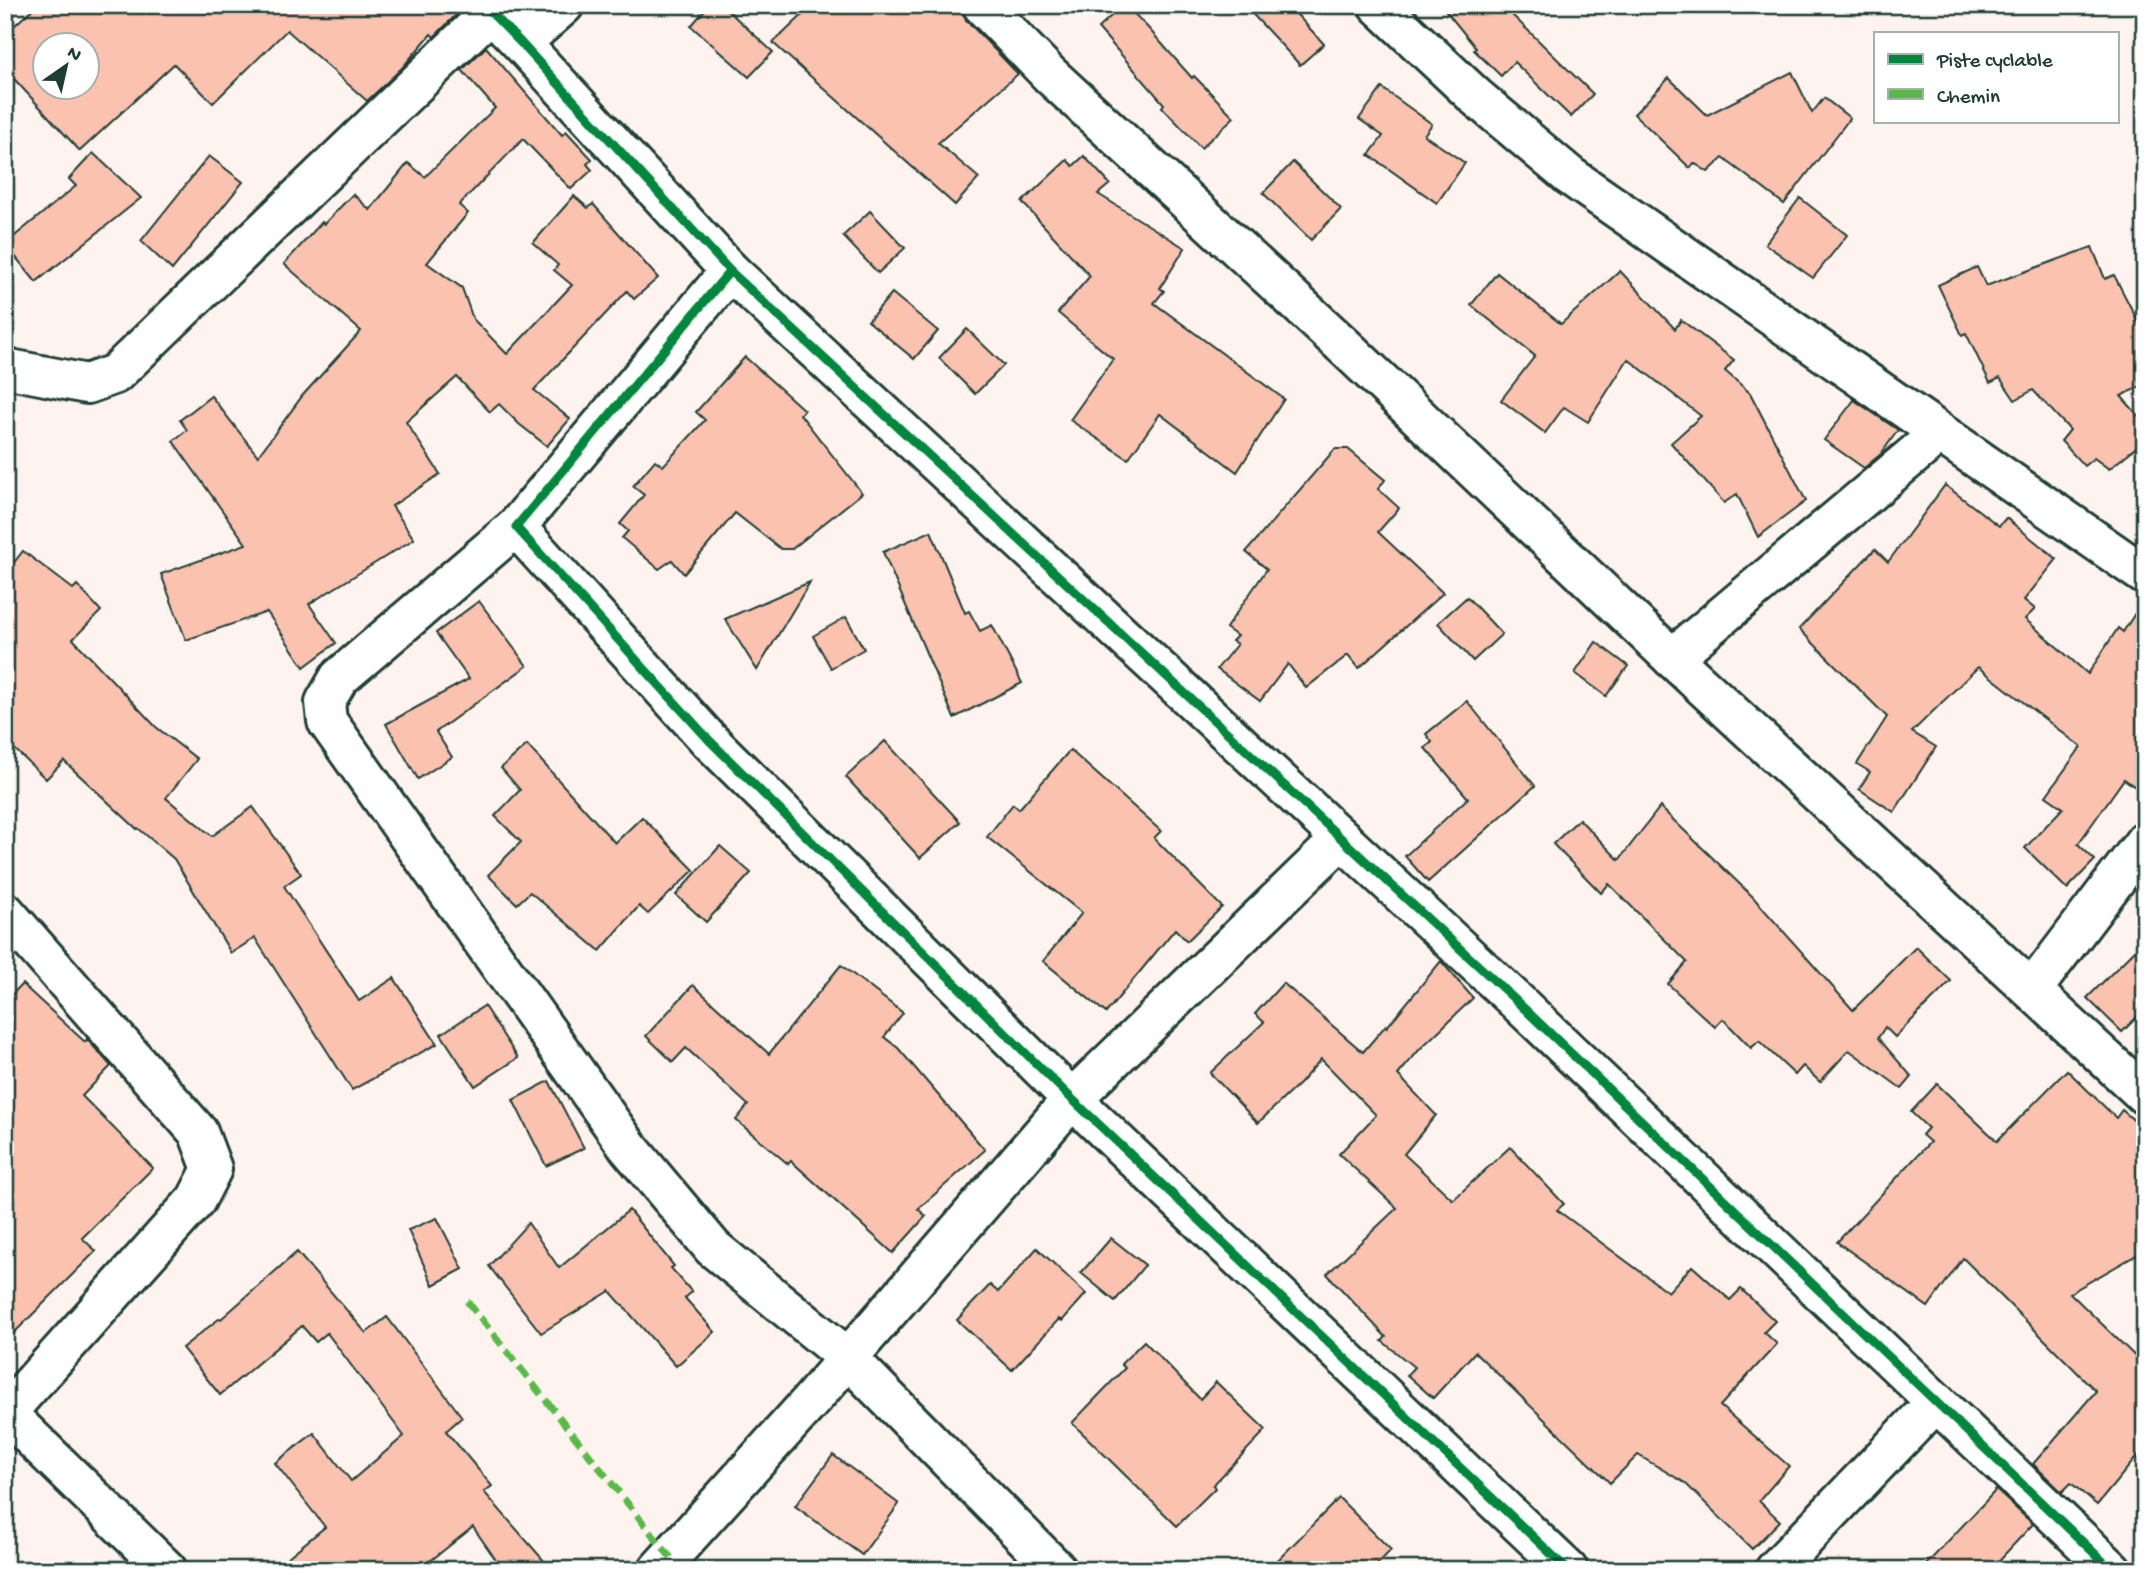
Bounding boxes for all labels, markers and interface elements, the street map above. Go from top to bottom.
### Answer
north arrow [32,32,102,102]
legend [1874,32,2118,122]
text: N [62,42,85,68]
text: Piste cyclable [1936,50,2054,75]
text: Chemin [1937,86,2000,111]

